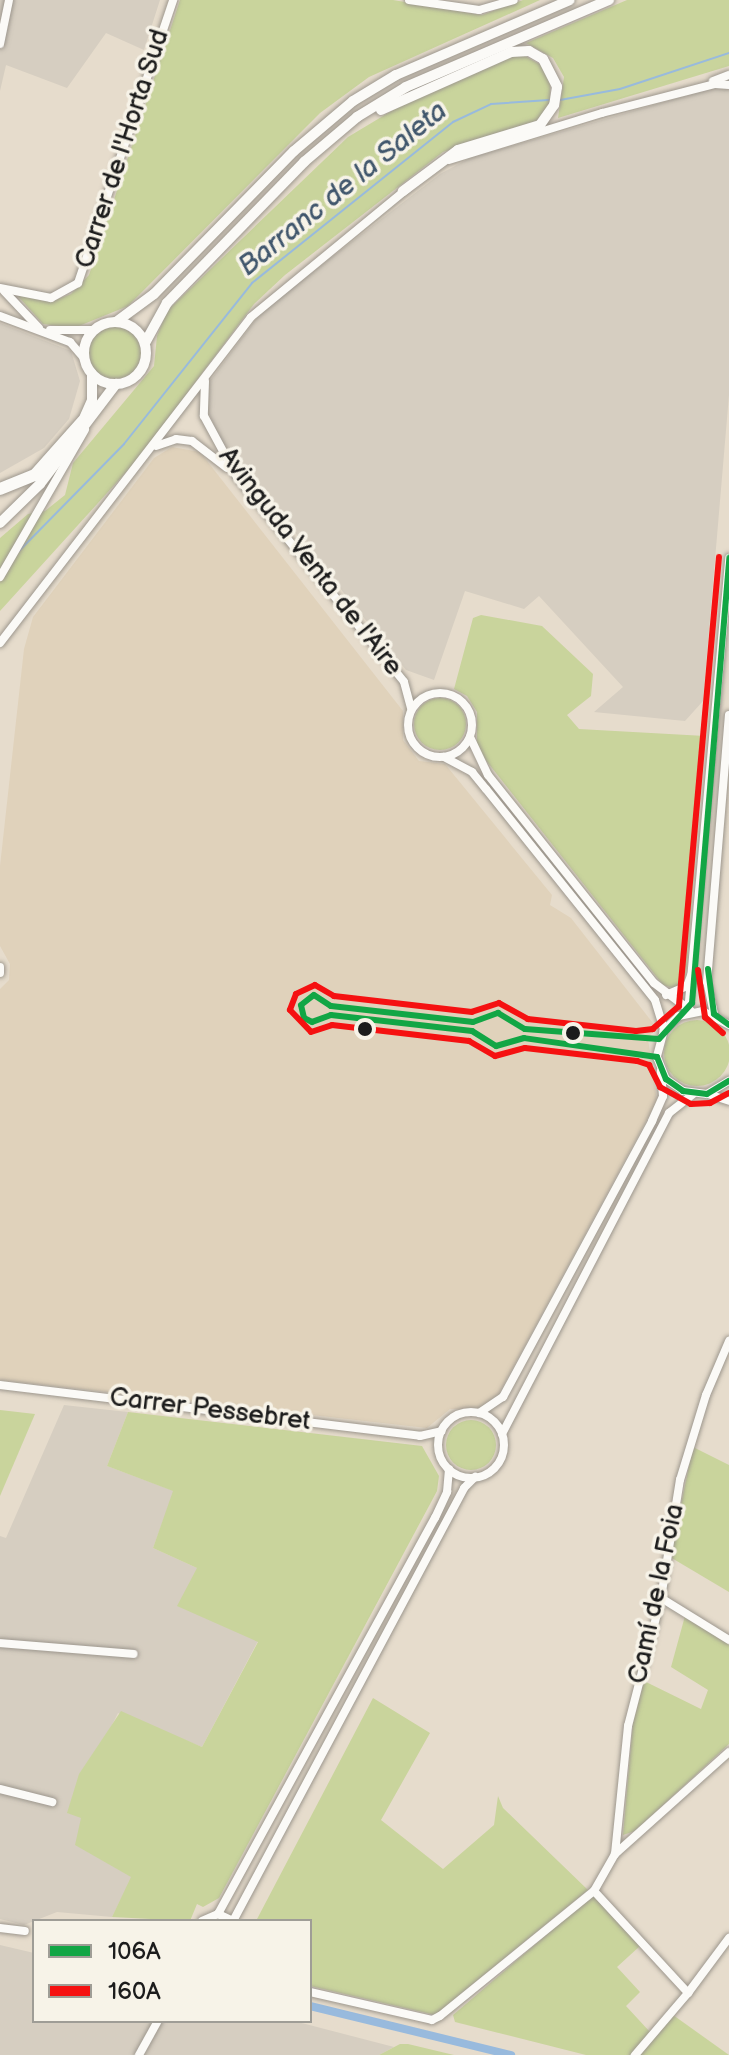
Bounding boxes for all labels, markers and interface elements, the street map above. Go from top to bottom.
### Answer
street label: Carrer de l'Horta Sud [70,25,176,273]
water label: Barranc de la Saleta [232,94,454,284]
street label: Avinguda Venta de l'Aire [211,442,409,682]
unlabelled marker [357,1021,373,1037]
unlabelled marker [565,1025,581,1041]
street label: Carrer Pessebret [108,1382,312,1438]
street label: Camí de la Foia [623,1501,691,1687]
legend [32,1919,312,2023]
text: 106A [108,1937,161,1966]
text: 160A [108,1977,161,2006]

